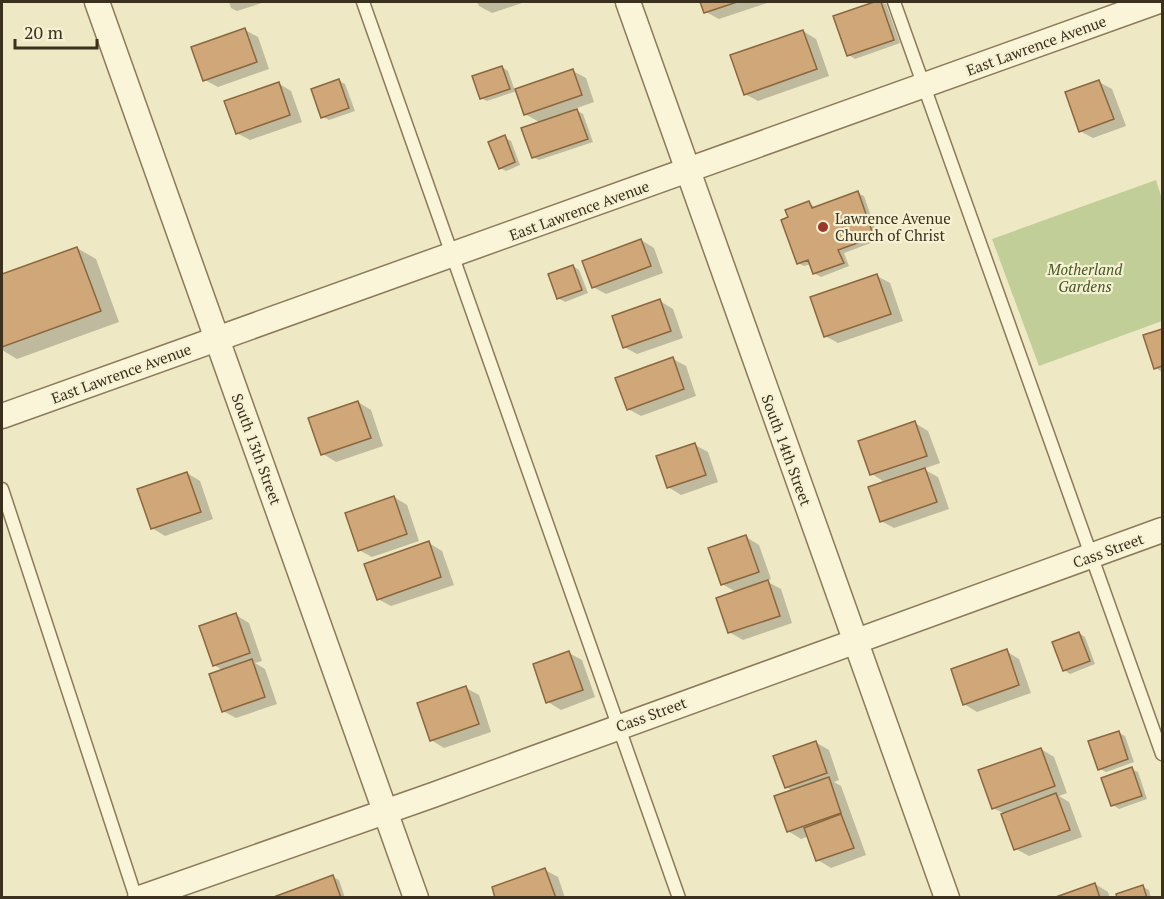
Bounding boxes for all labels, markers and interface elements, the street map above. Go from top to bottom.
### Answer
street label: East Lawrence Avenue [963,10,1109,80]
scale bar [15,12,98,50]
text: 20 m [24,20,64,44]
street label: East Lawrence Avenue [506,175,652,245]
place label: Lawrence Avenue Church of Christ [835,208,951,245]
marker: Lawrence Avenue Church of Christ [816,220,830,234]
park label: Motherland Gardens [1047,259,1123,296]
street label: East Lawrence Avenue [48,338,194,408]
street label: South 13th Street [228,391,287,508]
street label: South 14th Street [758,392,817,509]
street label: Cass Street [1070,528,1147,572]
street label: Cass Street [613,692,690,736]

